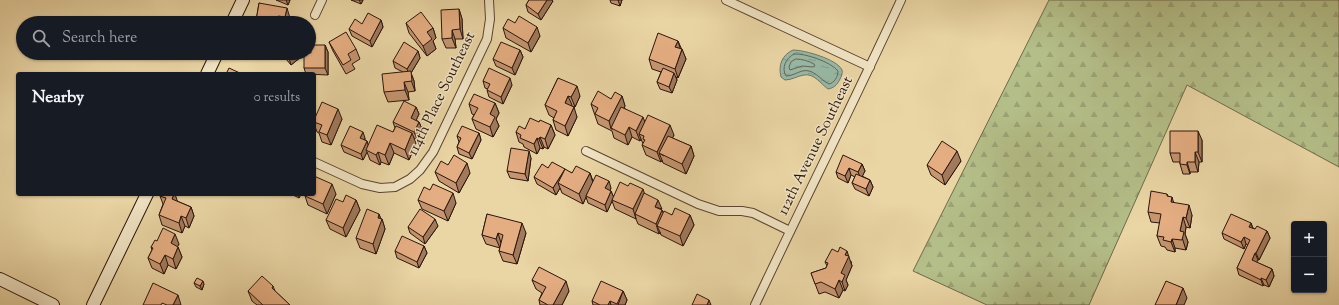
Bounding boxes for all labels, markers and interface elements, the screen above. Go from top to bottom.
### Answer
search box [16,16,316,60]
icon: search [30,27,52,49]
text: Search here [62,28,137,49]
street label: 114th Place Southeast [403,28,481,160]
street label: 112th Avenue Southeast [773,73,859,219]
text: Nearby [32,86,84,110]
text: 0 results [254,89,300,107]
map controls [1291,221,1327,293]
button: + [1291,221,1327,257]
button: − [1291,257,1327,293]

